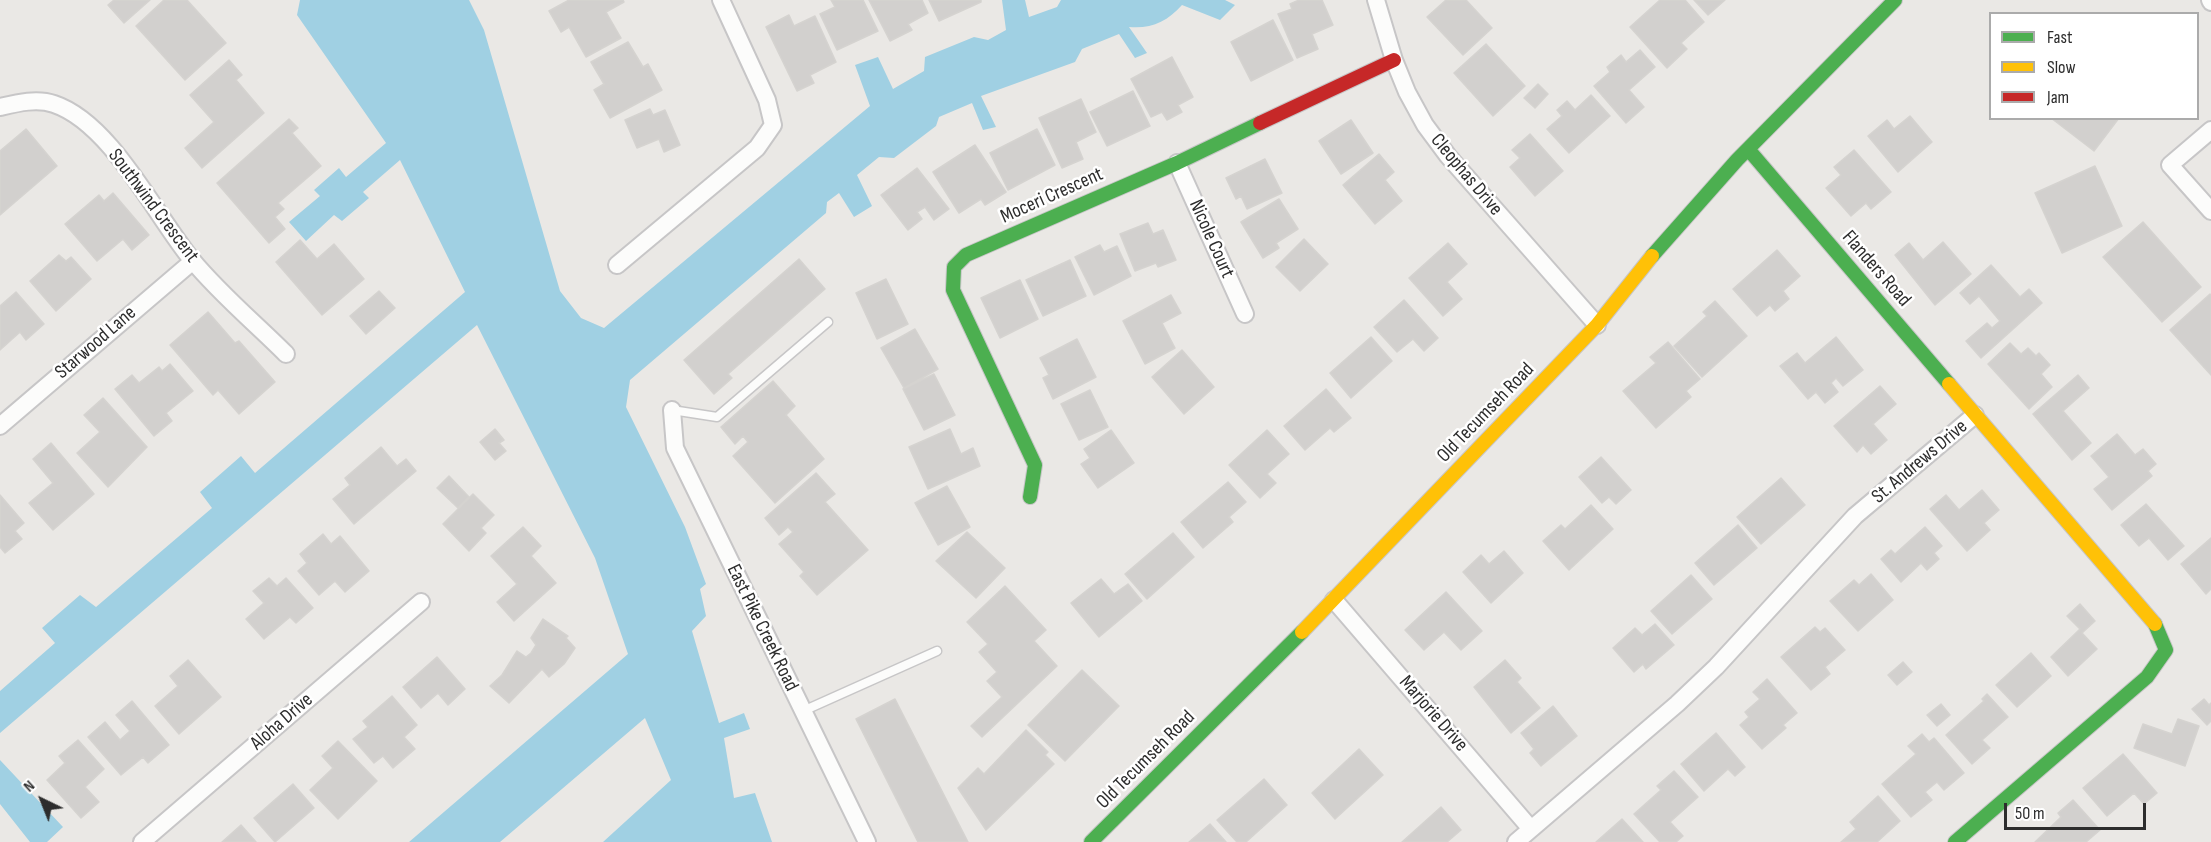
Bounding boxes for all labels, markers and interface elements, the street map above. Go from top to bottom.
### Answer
legend [1989,12,2199,120]
text: Fast [2047,27,2072,48]
text: Slow [2047,57,2076,78]
text: Jam [2047,87,2069,108]
street label: Cleophas Drive [1425,129,1507,221]
street label: Southwind Crescent [103,145,203,267]
street label: Moceri Crescent [997,163,1107,229]
street label: Nicole Court [1183,196,1239,282]
street label: Flanders Road [1836,226,1916,312]
street label: Starwood Lane [51,301,141,385]
street label: Old Tecumseh Road [1432,358,1540,468]
street label: St. Andrews Drive [1867,415,1973,509]
street label: East Pike Creek Road [721,561,803,695]
street label: Marjorie Drive [1394,671,1472,757]
street label: Aloha Drive [246,688,318,756]
street label: Old Tecumseh Road [1092,706,1200,814]
north arrow [12,770,72,830]
text: N [20,777,39,796]
scale bar [2007,791,2150,829]
text: 50 m [2015,803,2045,824]

